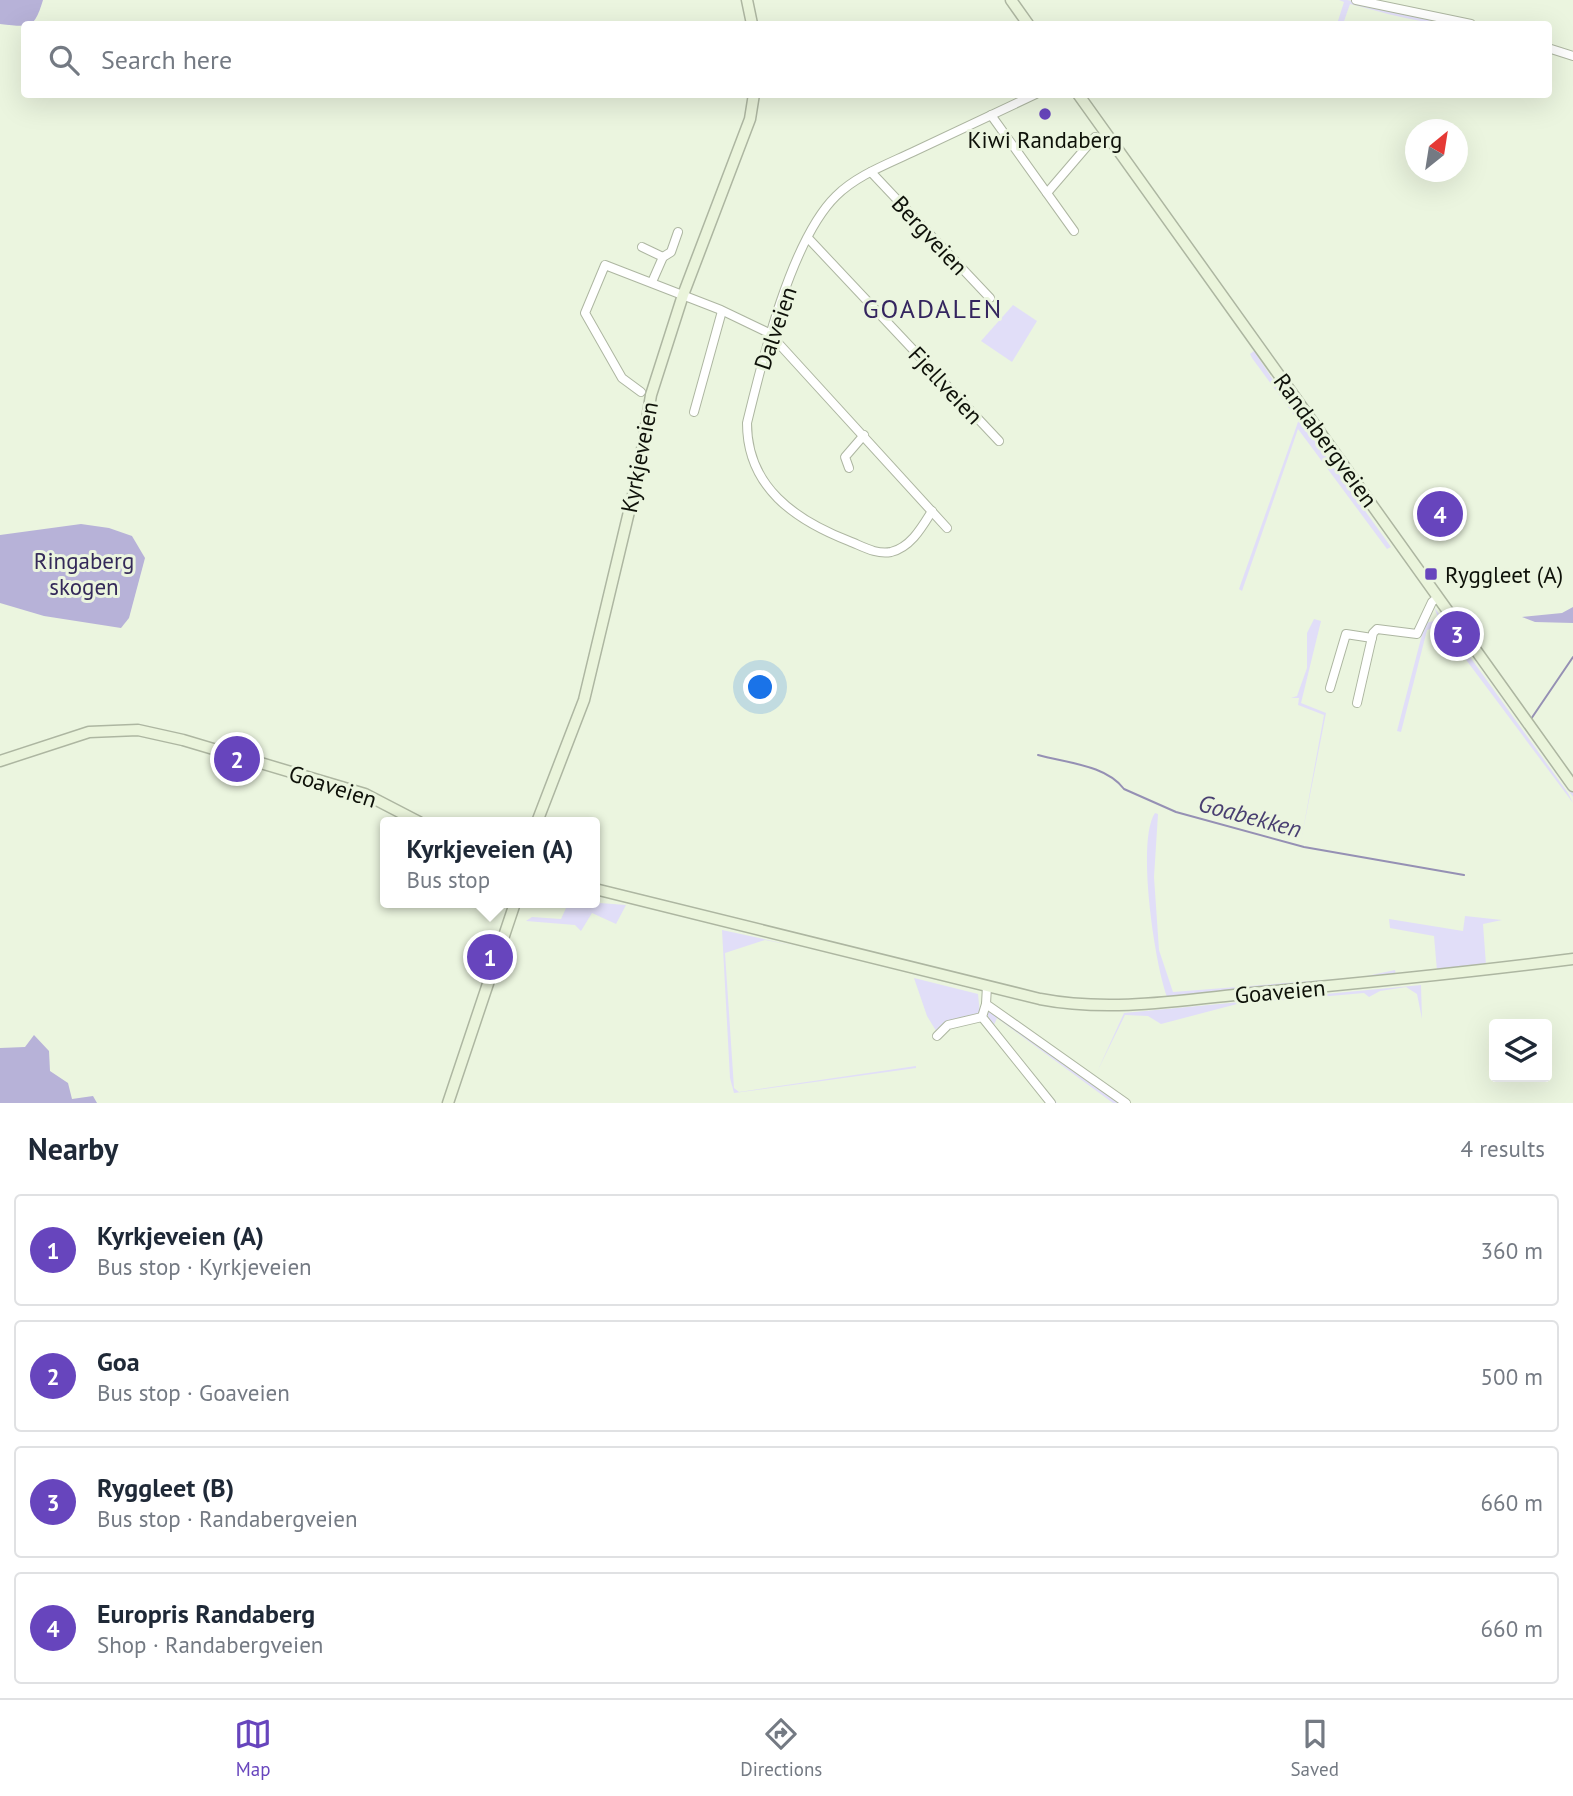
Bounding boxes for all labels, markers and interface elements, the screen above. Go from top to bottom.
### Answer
search box [21,21,1552,98]
icon: search [45,41,83,79]
text: Search here [101,43,232,76]
marker: Kiwi Randaberg [1037,106,1053,122]
north arrow [1405,119,1468,182]
place label: Kiwi Randaberg [968,125,1122,154]
street label: Bergveien [886,189,974,281]
street label: Dalveien [747,283,803,373]
district label: GOADALEN [863,292,1003,325]
street label: Fjellveien [903,340,989,430]
street label: Randabergveien [1268,367,1384,513]
street label: Kyrkjeveien [614,399,664,515]
pin: 4 [1417,488,1463,540]
park label: Ringaberg skogen [34,546,134,601]
place label: Ryggleet (A) [1445,560,1563,589]
marker: Ryggleet (A) [1423,566,1439,582]
pin: 3 [1434,608,1480,660]
your location [743,670,777,704]
pin: 2 [214,733,260,785]
street label: Goaveien [285,758,381,814]
water label: Goabekken [1195,787,1305,845]
popup [380,817,600,908]
text: Kyrkjeveien (A) [406,832,574,865]
text: Bus stop [406,865,490,894]
pin: 1 [467,931,513,983]
street label: Goaveien [1234,973,1326,1009]
map controls [1489,1019,1552,1082]
button: layers [1489,1019,1552,1082]
text: Nearby [28,1129,118,1168]
text: 4 results [1461,1134,1545,1163]
text: Kyrkjeveien (A) [97,1219,264,1252]
text: 1 [46,1236,60,1265]
text: 360 m [1481,1236,1543,1265]
text: Bus stop · Kyrkjeveien [97,1252,312,1281]
text: Goa [97,1345,140,1378]
text: 2 [46,1362,60,1391]
text: 500 m [1481,1362,1543,1391]
text: Bus stop · Goaveien [97,1378,290,1407]
text: Ryggleet (B) [97,1471,234,1504]
text: 3 [46,1488,60,1517]
text: 660 m [1481,1488,1543,1517]
text: Bus stop · Randabergveien [97,1504,358,1533]
text: Europris Randaberg [97,1597,315,1630]
text: 4 [46,1614,60,1643]
text: 660 m [1481,1614,1543,1643]
text: Shop · Randabergveien [97,1630,323,1659]
tab: Map [234,1715,272,1781]
tab: Directions [740,1715,822,1781]
tab: Saved [1291,1715,1339,1781]

